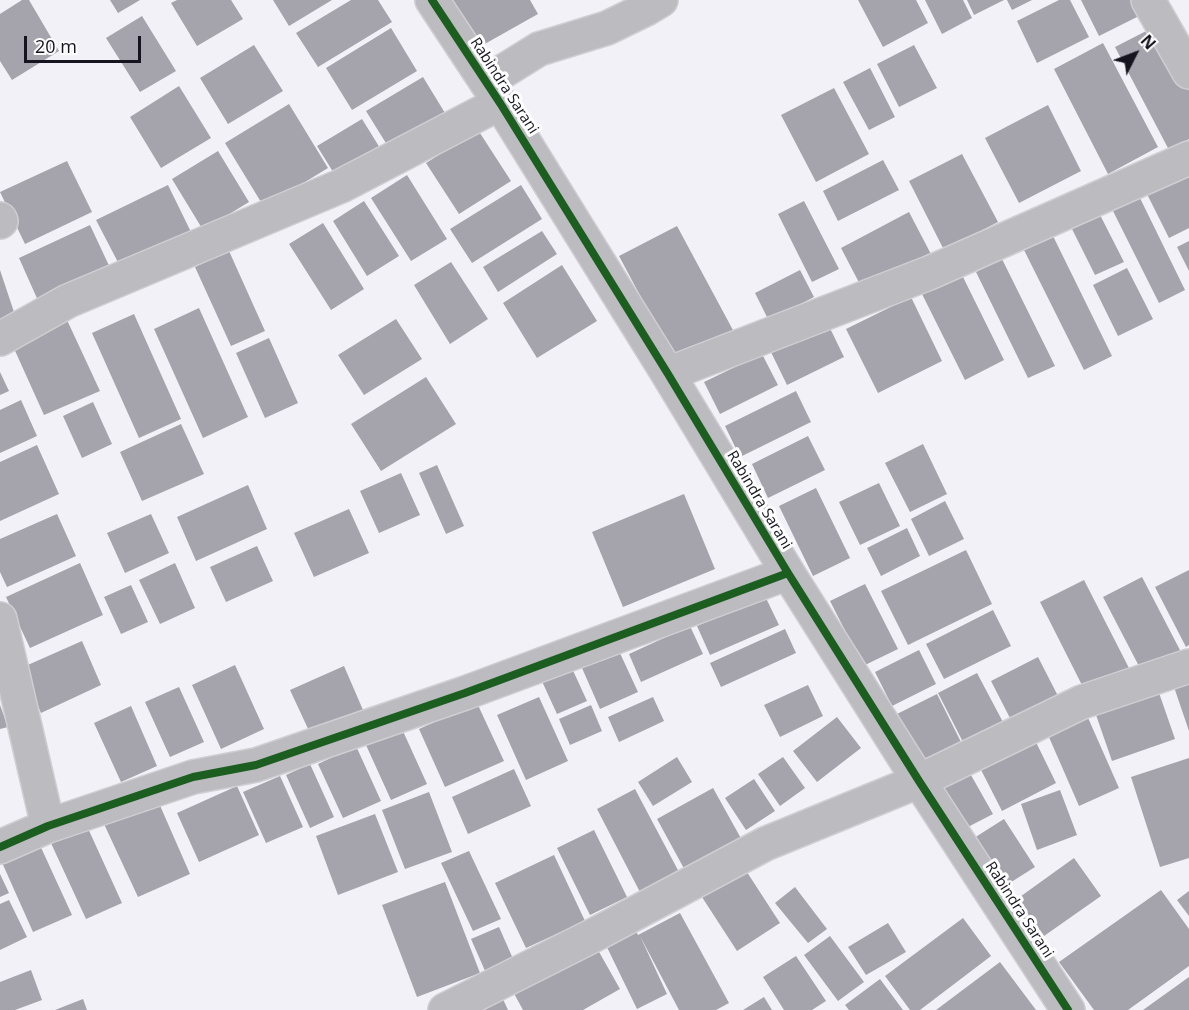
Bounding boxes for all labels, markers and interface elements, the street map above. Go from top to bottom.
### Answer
scale bar [27,24,144,62]
north arrow [1105,24,1165,84]
text: N [1136,30,1161,54]
text: 20 m [35,34,77,58]
street label: Rabindra Sarani [466,34,542,138]
street label: Rabindra Sarani [723,448,795,552]
street label: Rabindra Sarani [981,858,1057,962]

